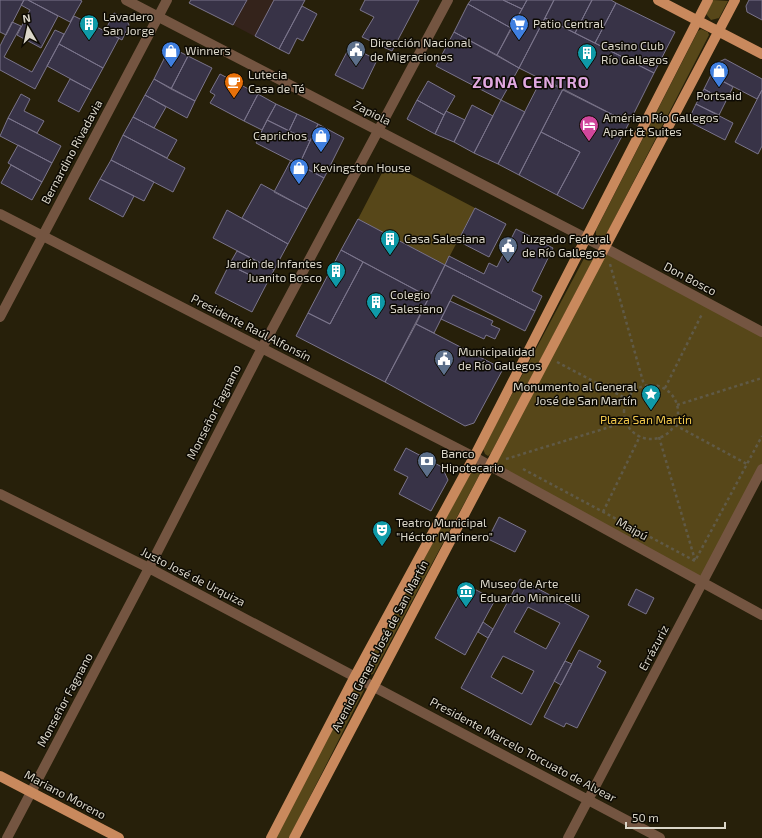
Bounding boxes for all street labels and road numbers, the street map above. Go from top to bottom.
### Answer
street label: Bernardino Rivadavia [38,97,105,206]
street label: Zapiola [351,97,394,127]
street label: Don Bosco [662,258,719,298]
street label: Presidente Raúl Alfonsín [189,291,314,364]
street label: Monseñor Fagnano [183,362,243,461]
street label: Maipú [614,514,651,542]
street label: Justo José de Urquiza [139,544,248,608]
street label: Avenida General José de San Martín [328,557,430,734]
street label: Errázuriz [635,622,671,673]
street label: Monseñor Fagnano [33,650,95,749]
street label: Presidente Marcelo Torcuato de Alvear [428,694,619,804]
street label: Mariano Moreno [22,767,109,822]

